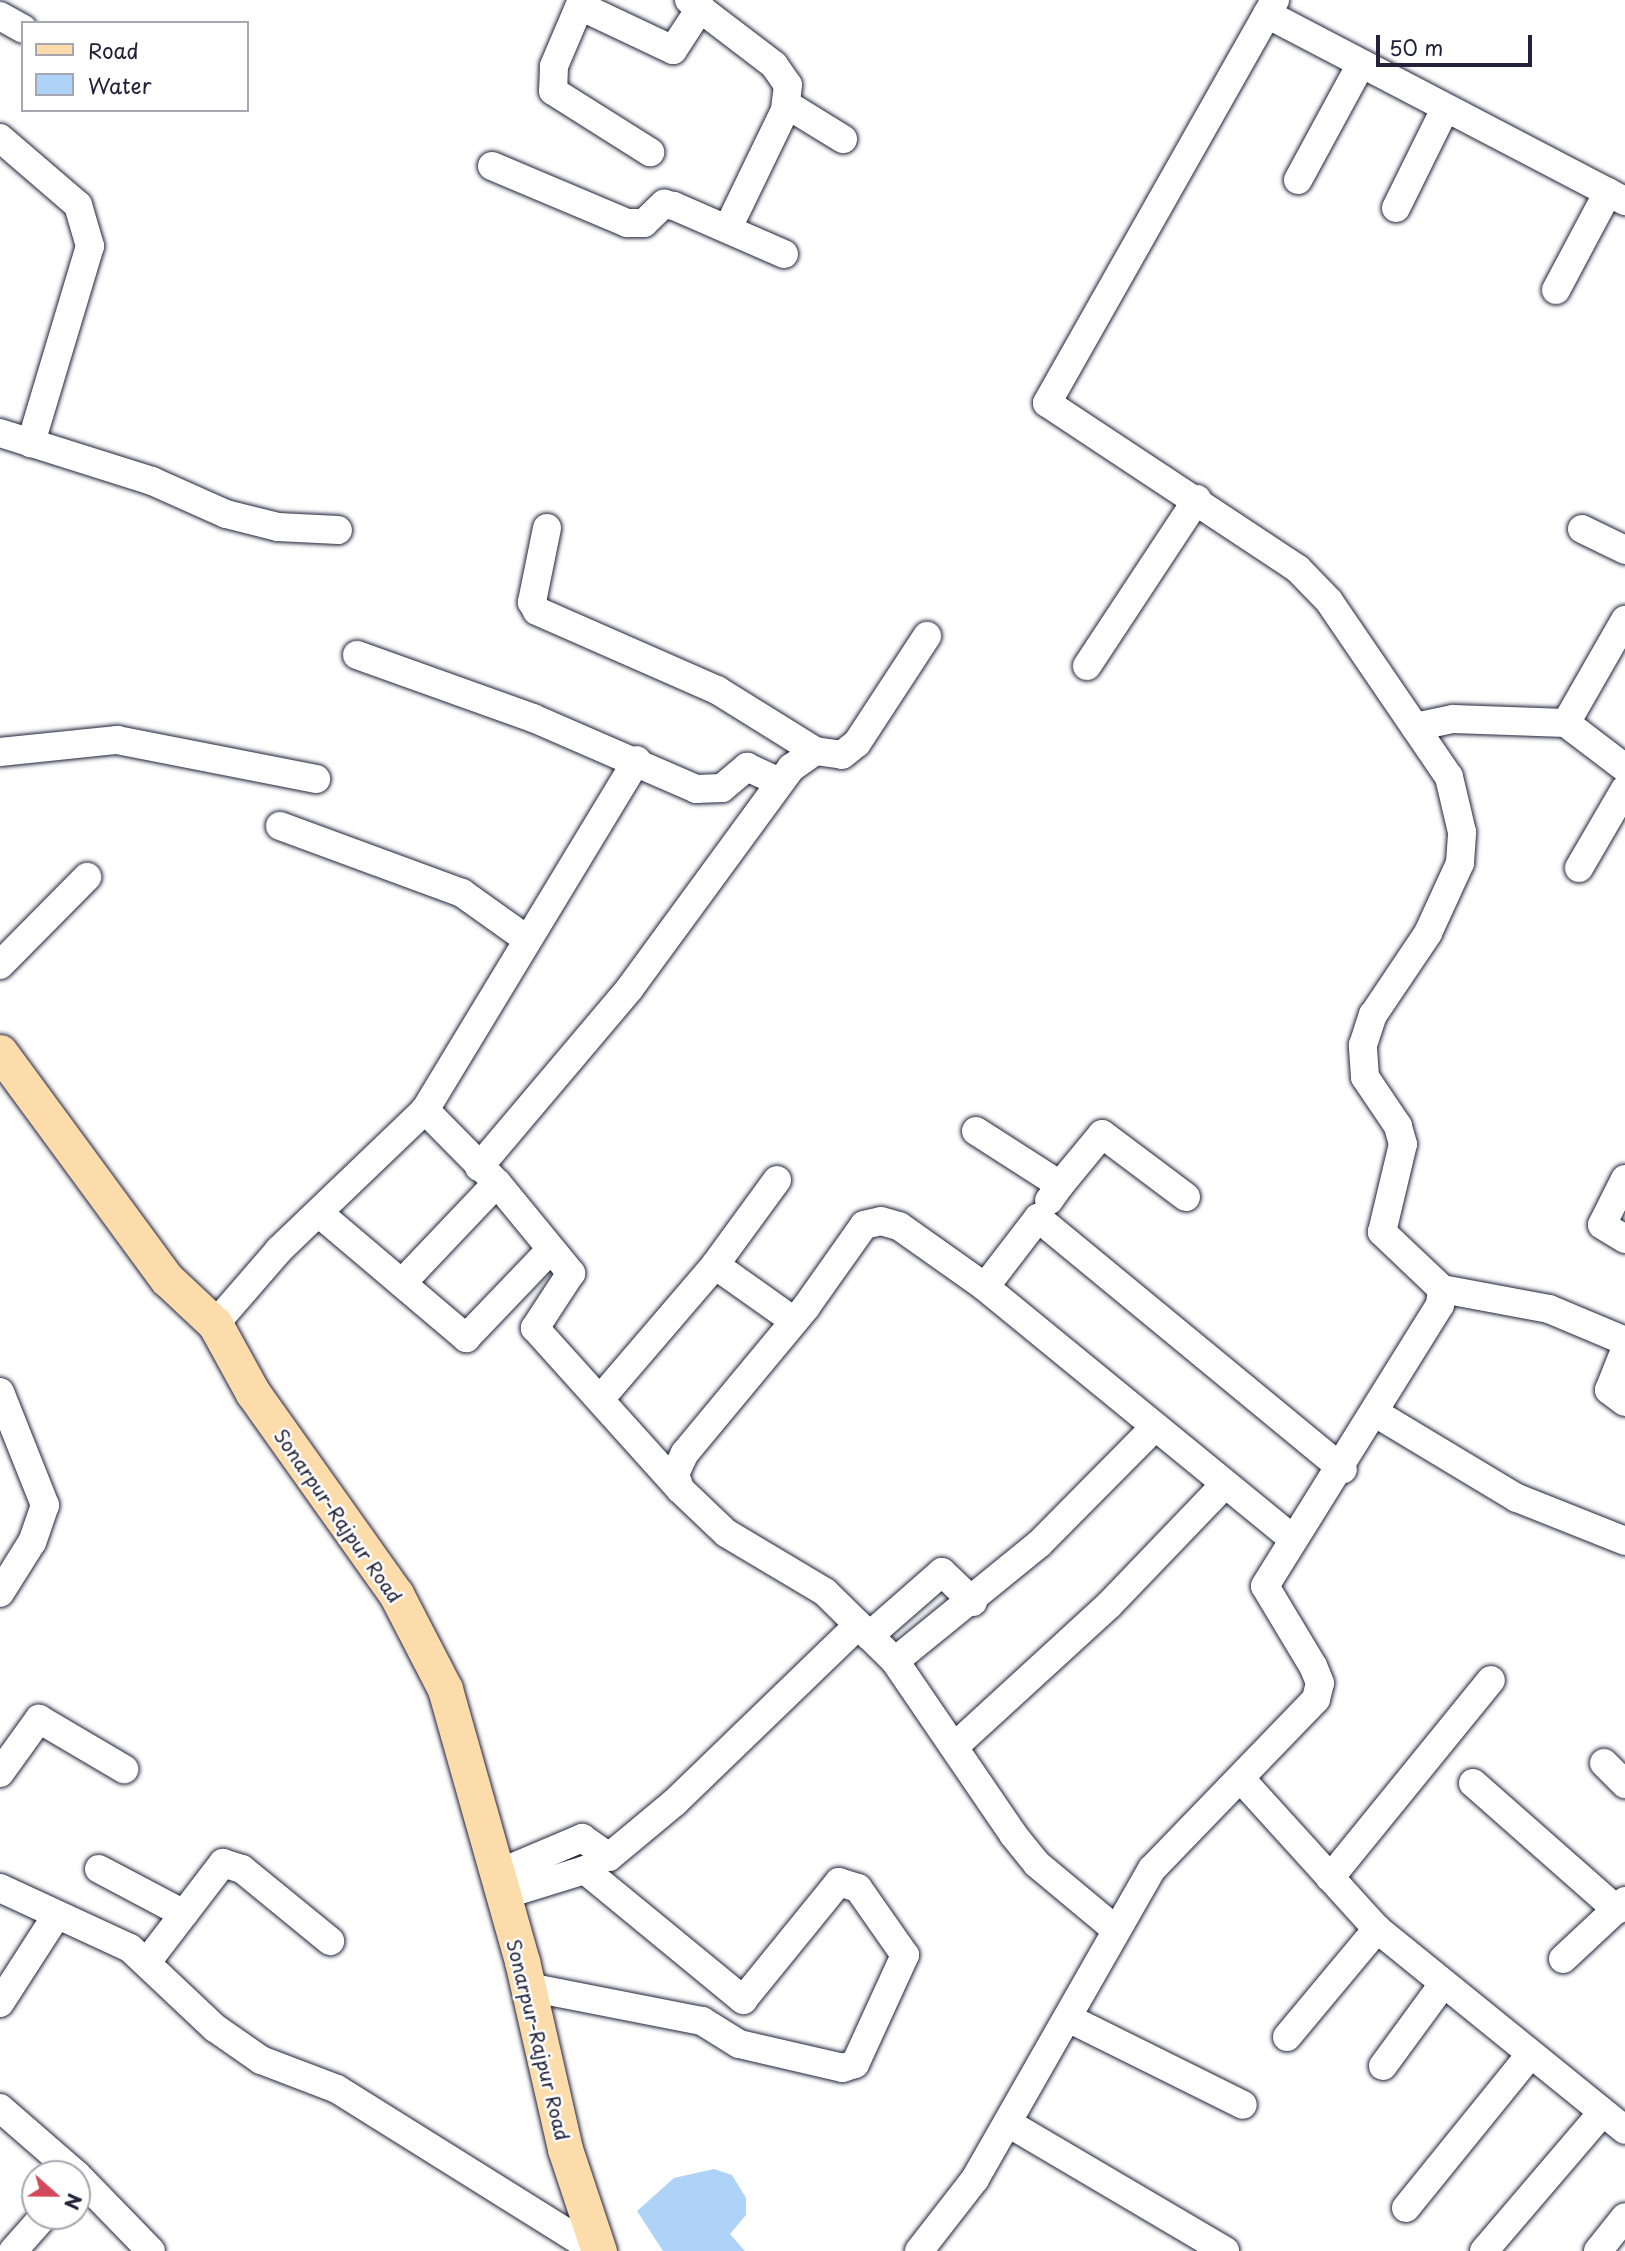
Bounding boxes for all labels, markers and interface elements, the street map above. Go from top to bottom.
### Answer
legend [21,21,248,112]
scale bar [1380,21,1536,65]
text: 50 m [1389,31,1443,63]
text: Road [88,34,139,66]
text: Water [88,69,151,101]
street label: Sonarpur-Rajpur Road [269,1425,407,1607]
street label: Sonarpur-Rajpur Road [502,1937,574,2143]
north arrow [21,2160,91,2230]
text: N [58,2190,90,2214]

